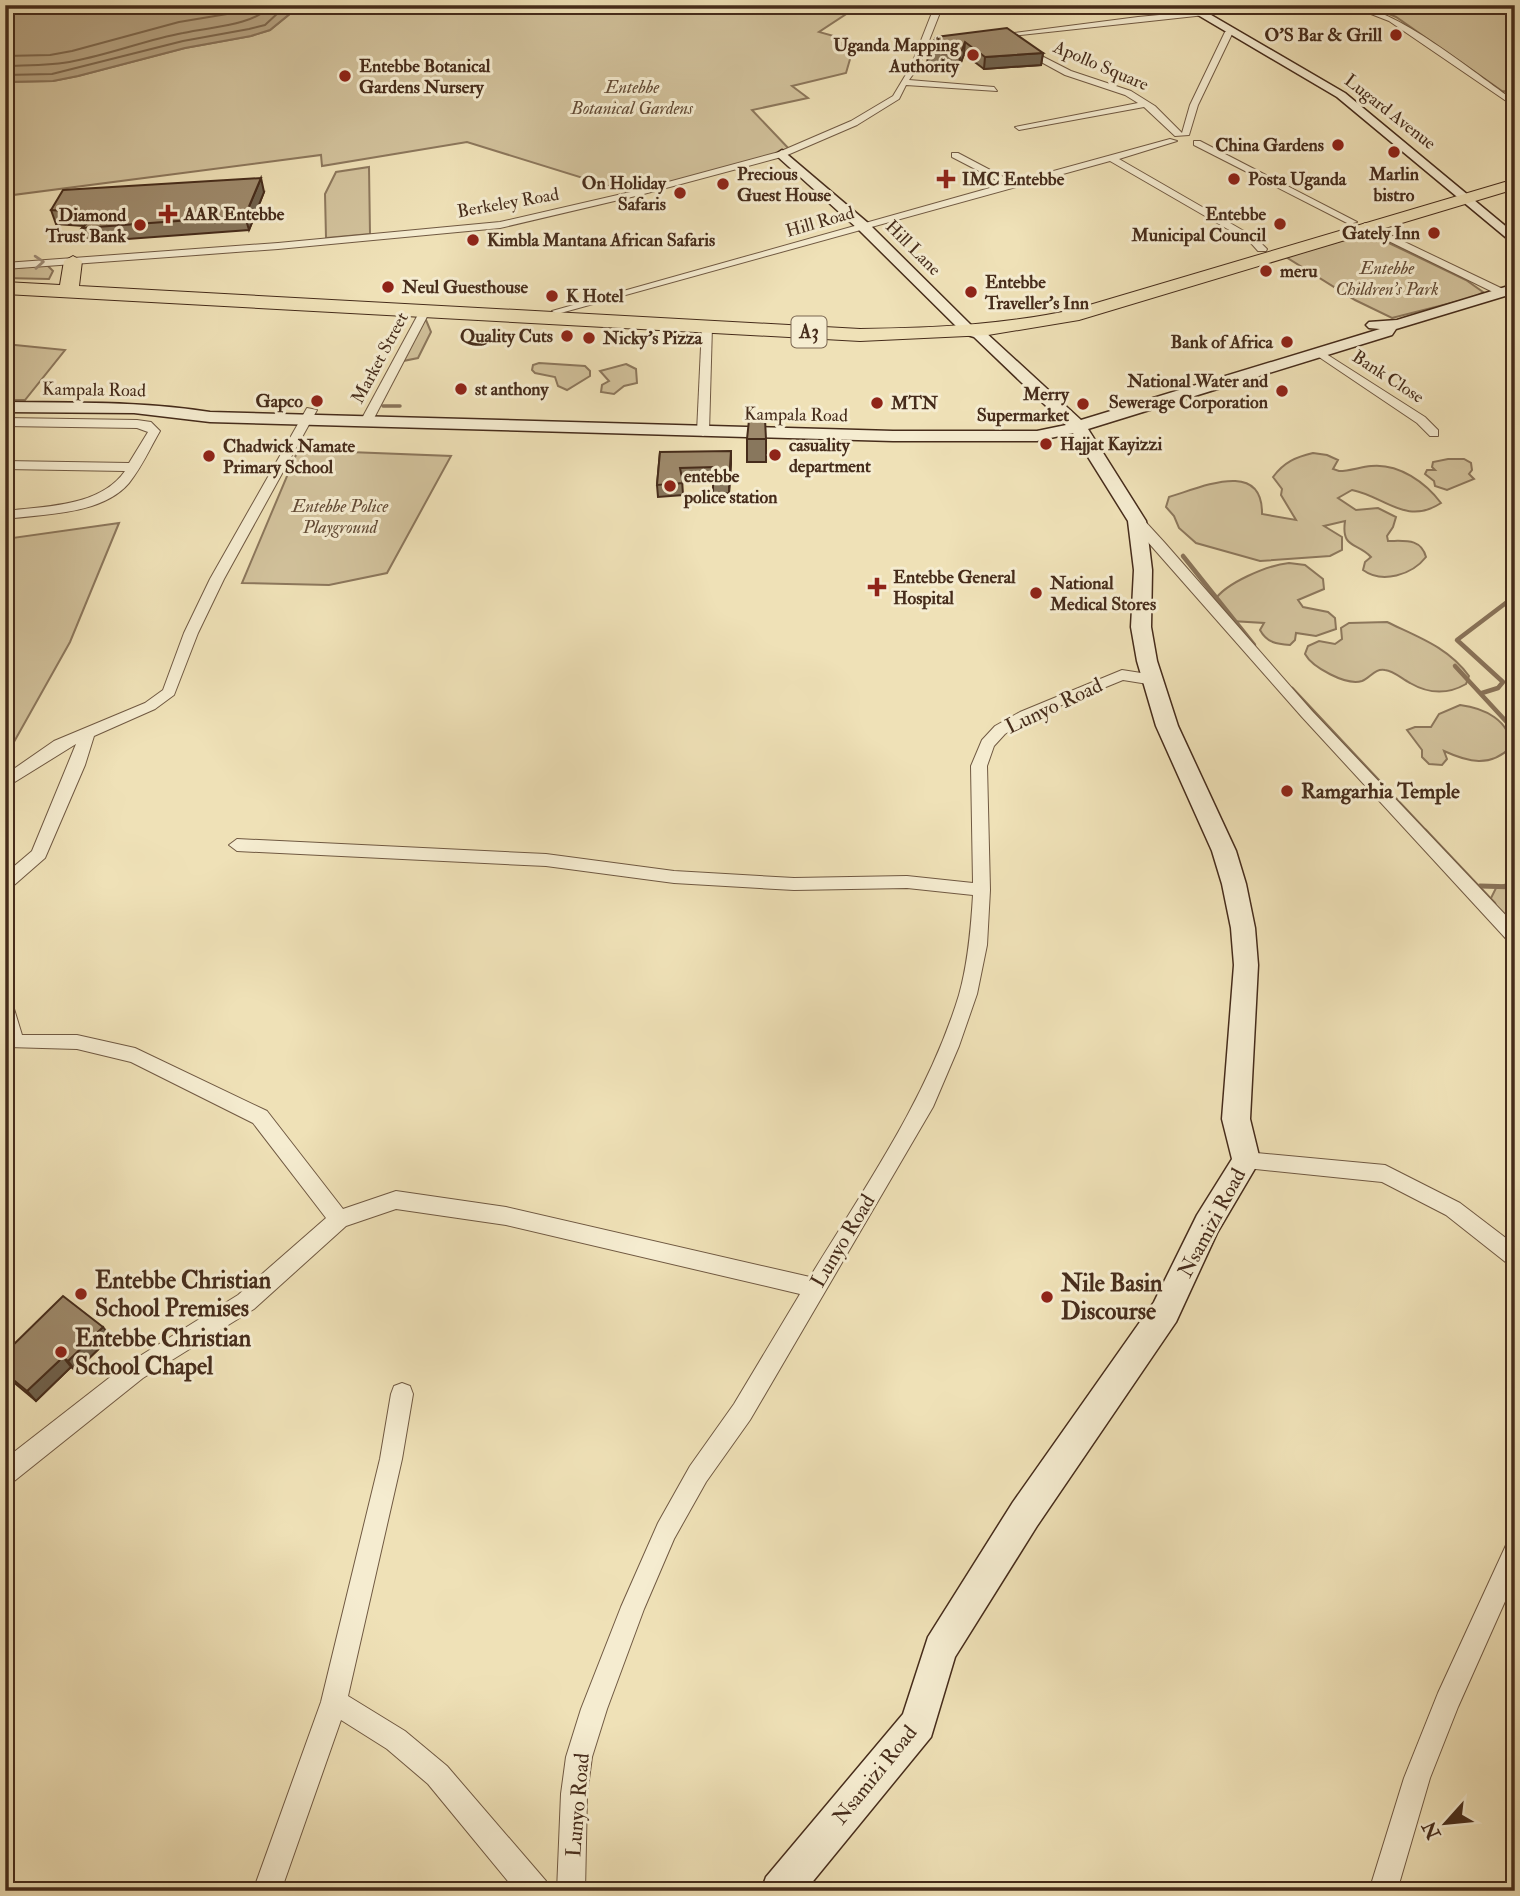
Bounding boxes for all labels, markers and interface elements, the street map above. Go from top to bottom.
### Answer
place label: O'S Bar & Grill [1265,24,1382,47]
marker: O'S Bar & Grill [1388,27,1404,43]
place label: Uganda Mapping Authority [833,34,960,78]
street label: Apollo Square [1049,35,1152,97]
marker: Uganda Mapping Authority [965,47,981,63]
place label: Entebbe Botanical Gardens Nursery [359,55,491,99]
marker: Entebbe Botanical Gardens Nursery [337,68,353,84]
street label: Lugard Avenue [1340,69,1441,155]
park label: Entebbe Botanical Gardens [570,76,694,120]
place label: China Gardens [1215,134,1324,157]
marker: China Gardens [1330,137,1346,153]
marker: Marlin bistro [1386,144,1402,160]
place label: Precious Guest House [737,163,831,207]
place label: Marlin bistro [1368,163,1420,207]
place label: IMC Entebbe [962,168,1065,191]
place label: Posta Uganda [1248,168,1347,191]
marker: IMC Entebbe [936,169,956,189]
marker: Posta Uganda [1226,171,1242,187]
place label: On Holiday Safaris [582,172,667,216]
marker: Precious Guest House [715,176,731,192]
street label: Berkeley Road [455,183,561,223]
marker: On Holiday Safaris [672,185,688,201]
street label: Hill Road [783,201,857,243]
place label: AAR Entebbe [183,203,285,226]
place label: Entebbe Municipal Council [1131,203,1266,247]
place label: Diamond Trust Bank [45,204,126,248]
marker: AAR Entebbe [158,204,178,224]
street label: Hill Lane [880,215,946,281]
marker: Entebbe Municipal Council [1272,216,1288,232]
marker: Diamond Trust Bank [132,217,148,233]
place label: Gately Inn [1342,222,1421,245]
marker: Gately Inn [1426,225,1442,241]
place label: Kimbla Mantana African Safaris [487,229,715,252]
marker: Kimbla Mantana African Safaris [465,232,481,248]
one-way arrow [34,255,45,270]
park label: Entebbe Children's Park [1335,257,1439,301]
place label: meru [1280,260,1318,283]
marker: meru [1258,263,1274,279]
place label: Entebbe Traveller's Inn [984,271,1090,315]
place label: Neul Guesthouse [401,276,529,299]
marker: Neul Guesthouse [380,279,396,295]
marker: Entebbe Traveller's Inn [963,284,979,300]
place label: K Hotel [566,285,624,308]
marker: K Hotel [544,288,560,304]
street label: Market Street [346,308,414,408]
road number: A3 [792,316,826,348]
place label: Quality Cuts [460,325,553,348]
place label: Nicky's Pizza [602,327,703,350]
marker: Quality Cuts [559,328,575,344]
marker: Nicky's Pizza [581,330,597,346]
place label: Bank of Africa [1170,331,1274,354]
marker: Bank of Africa [1279,334,1295,350]
street label: Bank Close [1348,345,1429,409]
place label: National Water and Sewerage Corporation [1109,370,1269,414]
street label: Kampala Road [42,378,146,402]
place label: st anthony [475,378,549,401]
marker: st anthony [453,381,469,397]
place label: Merry Supermarket [977,383,1070,427]
marker: National Water and Sewerage Corporation [1274,383,1290,399]
place label: Gapco [256,390,303,413]
place label: MTN [890,392,939,415]
marker: Gapco [309,393,325,409]
marker: MTN [869,395,885,411]
marker: Merry Supermarket [1075,396,1091,412]
street label: Kampala Road [744,403,848,427]
place label: Hajjat Kayizzi [1060,433,1162,456]
place label: casuality department [789,434,871,478]
place label: Chadwick Namate Primary School [223,435,356,479]
marker: Hajjat Kayizzi [1038,436,1054,452]
marker: casuality department [767,447,783,463]
marker: Chadwick Namate Primary School [201,448,217,464]
place label: entebbe police station [683,465,778,509]
marker: entebbe police station [662,478,678,494]
park label: Entebbe Police Playground [291,495,389,539]
place label: Entebbe General Hospital [893,566,1016,610]
place label: National Medical Stores [1049,572,1156,616]
marker: Entebbe General Hospital [867,577,887,597]
marker: National Medical Stores [1028,585,1044,601]
street label: Lunyo Road [1001,671,1108,740]
place label: Ramgarhia Temple [1301,778,1460,805]
marker: Ramgarhia Temple [1279,783,1295,799]
street label: Nsamizi Road [1172,1163,1252,1282]
street label: Lunyo Road [805,1189,882,1293]
place label: Entebbe Christian School Premises [95,1265,272,1324]
place label: Nile Basin Discourse [1060,1268,1163,1327]
marker: Entebbe Christian School Premises [73,1286,89,1302]
marker: Nile Basin Discourse [1039,1289,1055,1305]
place label: Entebbe Christian School Chapel [75,1323,252,1382]
marker: Entebbe Christian School Chapel [53,1344,69,1360]
street label: Nsamizi Road [827,1719,924,1830]
street label: Lunyo Road [560,1751,596,1858]
north arrow [1412,1787,1482,1857]
text: N [1417,1816,1447,1844]

